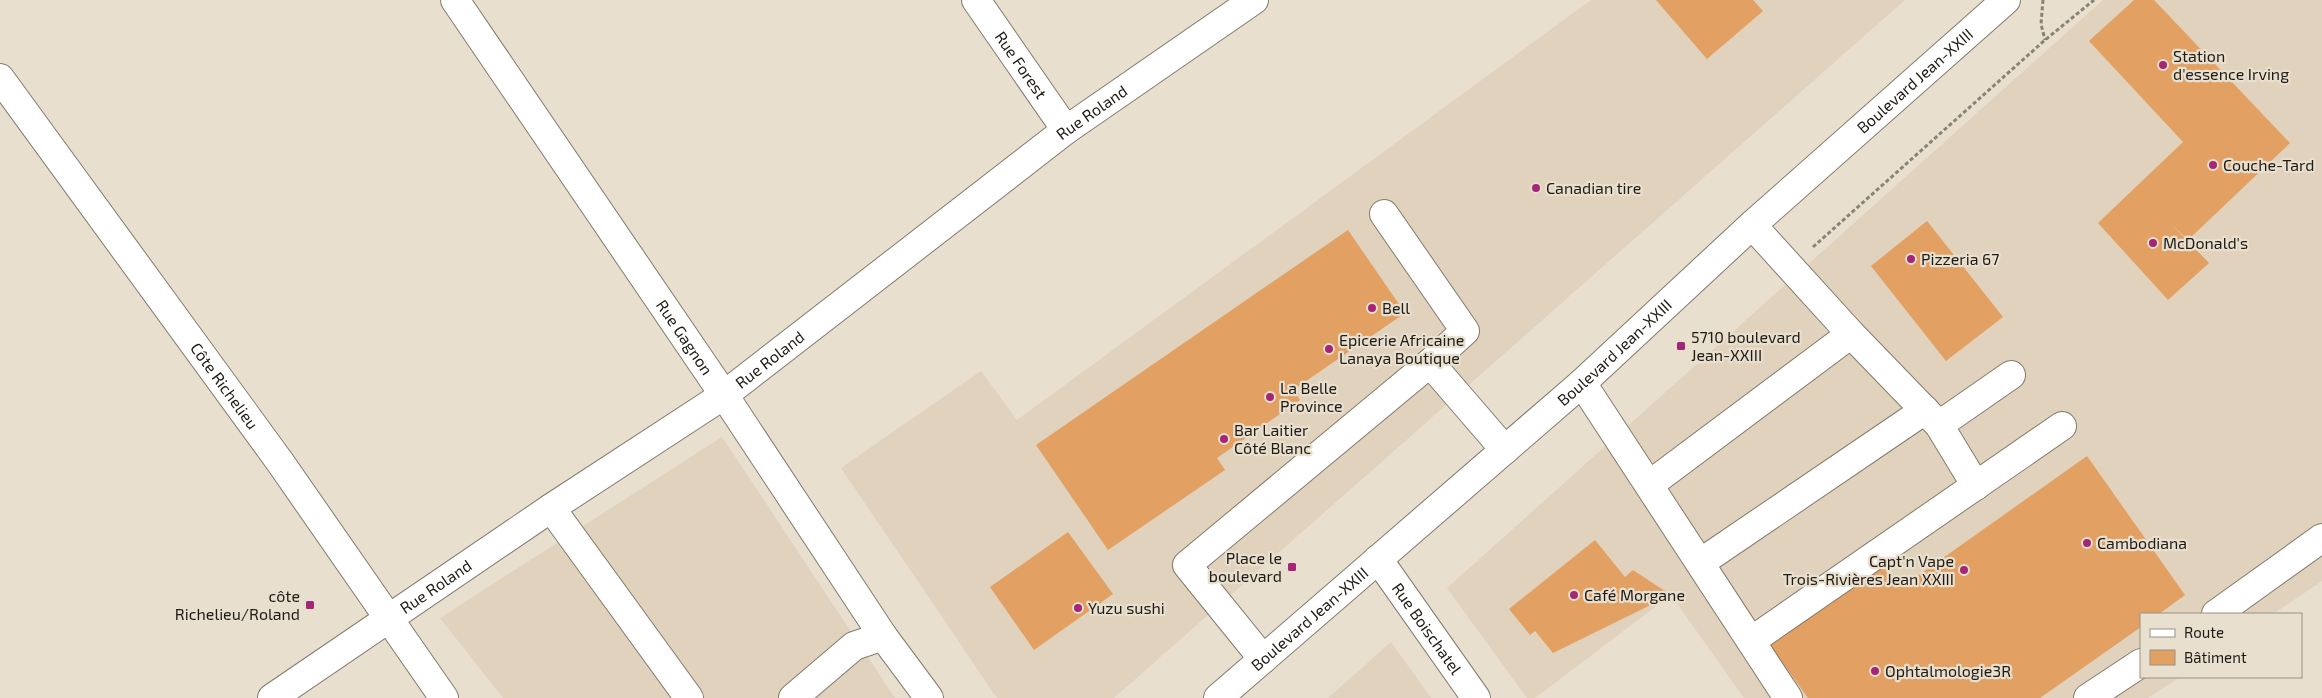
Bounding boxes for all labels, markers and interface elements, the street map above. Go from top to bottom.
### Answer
street label: Boulevard Jean-XXIII [1853,24,1976,137]
street label: Rue Forest [991,27,1051,102]
place label: Station d'essence Irving [2173,46,2289,83]
marker: Station d'essence Irving [2157,59,2169,71]
street label: Rue Roland [1052,81,1131,143]
place label: Couche-Tard [2223,155,2314,174]
marker: Couche-Tard [2207,159,2219,171]
place label: Canadian tire [1546,178,1641,197]
marker: Canadian tire [1530,182,1542,194]
place label: McDonald's [2163,233,2248,252]
marker: McDonald's [2147,237,2159,249]
place label: Pizzeria 67 [1921,249,1999,268]
marker: Pizzeria 67 [1905,253,1917,265]
street label: Boulevard Jean-XXIII [1553,295,1675,409]
street label: Rue Gagnon [653,296,717,378]
place label: Bell [1382,298,1410,317]
marker: Bell [1366,302,1378,314]
street label: Rue Roland [731,327,808,392]
place label: 5710 boulevard Jean-XXIII [1691,327,1801,364]
place label: Epicerie Africaine Lanaya Boutique [1339,330,1464,367]
street label: Côte Richelieu [187,339,263,433]
marker: 5710 boulevard Jean-XXIII [1675,340,1687,352]
marker: Epicerie Africaine Lanaya Boutique [1323,343,1335,355]
place label: La Belle Province [1280,378,1343,415]
marker: La Belle Province [1264,391,1276,403]
place label: Bar Laitier Côté Blanc [1234,420,1311,457]
marker: Bar Laitier Côté Blanc [1218,433,1230,445]
place label: Cambodiana [2097,533,2187,552]
marker: Cambodiana [2081,537,2093,549]
place label: Place le boulevard [1209,548,1282,585]
place label: Capt'n Vape Trois-Rivières Jean XXIII [1783,551,1954,588]
street label: Rue Roland [396,555,475,617]
marker: Place le boulevard [1286,561,1298,573]
street label: Boulevard Jean-XXIII [1247,563,1372,674]
marker: Capt'n Vape Trois-Rivières Jean XXIII [1958,564,1970,576]
street label: Rue Boischatel [1389,579,1466,678]
place label: Café Morgane [1584,585,1685,604]
place label: côte Richelieu/Roland [175,586,300,623]
marker: Café Morgane [1568,589,1580,601]
place label: Yuzu sushi [1088,598,1165,617]
marker: côte Richelieu/Roland [304,599,316,611]
marker: Yuzu sushi [1072,602,1084,614]
legend [2140,613,2302,678]
text: Route [2184,623,2224,641]
text: Bâtiment [2184,648,2247,666]
place label: Ophtalmologie3R [1885,661,2011,680]
marker: Ophtalmologie3R [1869,665,1881,677]

